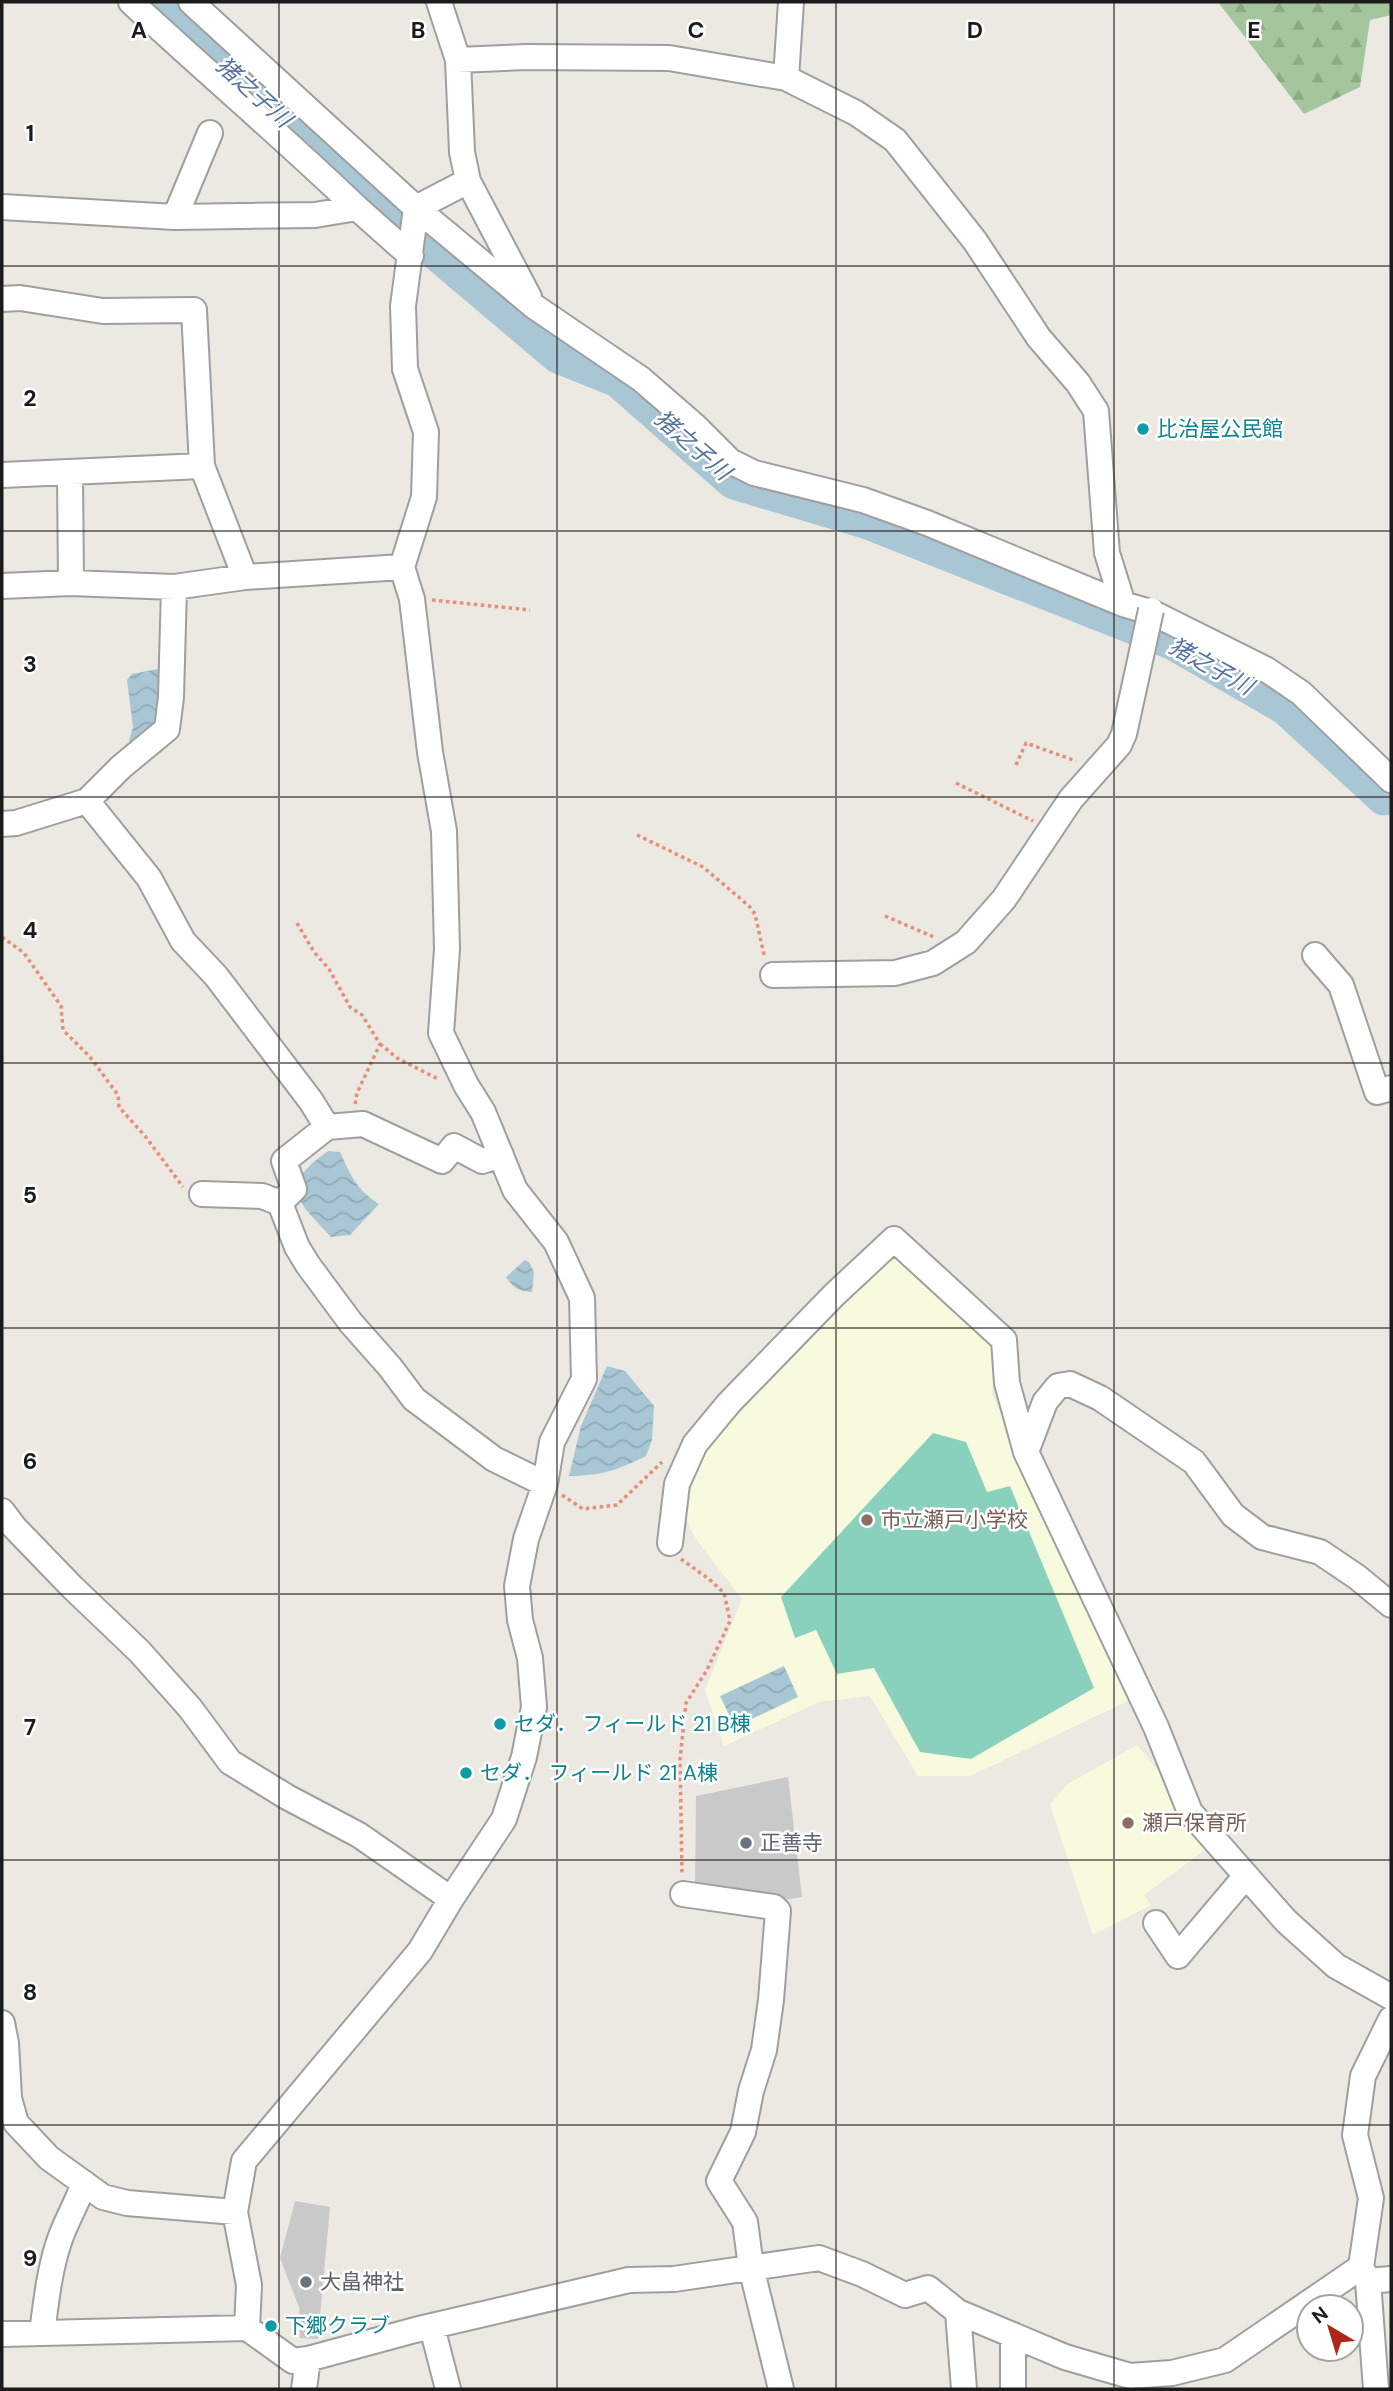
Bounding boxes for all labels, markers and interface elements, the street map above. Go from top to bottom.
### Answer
text: A [131,15,147,45]
text: B [411,15,425,45]
text: C [688,15,704,45]
text: D [967,15,983,45]
text: E [1247,15,1261,45]
water label: 猪之子川 [210,50,300,136]
text: 1 [26,118,34,148]
text: 2 [23,383,37,413]
water label: 猪之子川 [648,404,740,488]
place label: 比治屋公民館 [1157,415,1283,443]
marker: 比治屋公民館 [1135,421,1151,437]
water label: 猪之子川 [1163,631,1261,703]
text: 3 [23,649,37,679]
text: 4 [23,915,38,945]
text: 5 [23,1180,37,1210]
text: 6 [23,1446,37,1476]
place label: 市立瀬戸小学校 [881,1506,1028,1534]
marker: 市立瀬戸小学校 [859,1512,875,1528]
place label: セダ． フィールド 21 B棟 [514,1710,751,1738]
text: 7 [24,1712,36,1742]
marker: セダ． フィールド 21 B棟 [492,1716,508,1732]
place label: セダ． フィールド 21 A棟 [480,1759,718,1787]
marker: セダ． フィールド 21 A棟 [458,1765,474,1781]
place label: 瀬戸保育所 [1142,1809,1247,1837]
marker: 瀬戸保育所 [1120,1815,1136,1831]
place label: 正善寺 [760,1829,823,1857]
marker: 正善寺 [738,1835,754,1851]
text: 8 [23,1977,37,2007]
text: 9 [23,2243,37,2273]
place label: 大畠神社 [320,2268,404,2296]
marker: 大畠神社 [298,2274,314,2290]
north arrow [1295,2293,1365,2363]
text: N [1307,2301,1333,2329]
place label: 下郷クラブ [285,2312,390,2340]
marker: 下郷クラブ [263,2318,279,2334]

